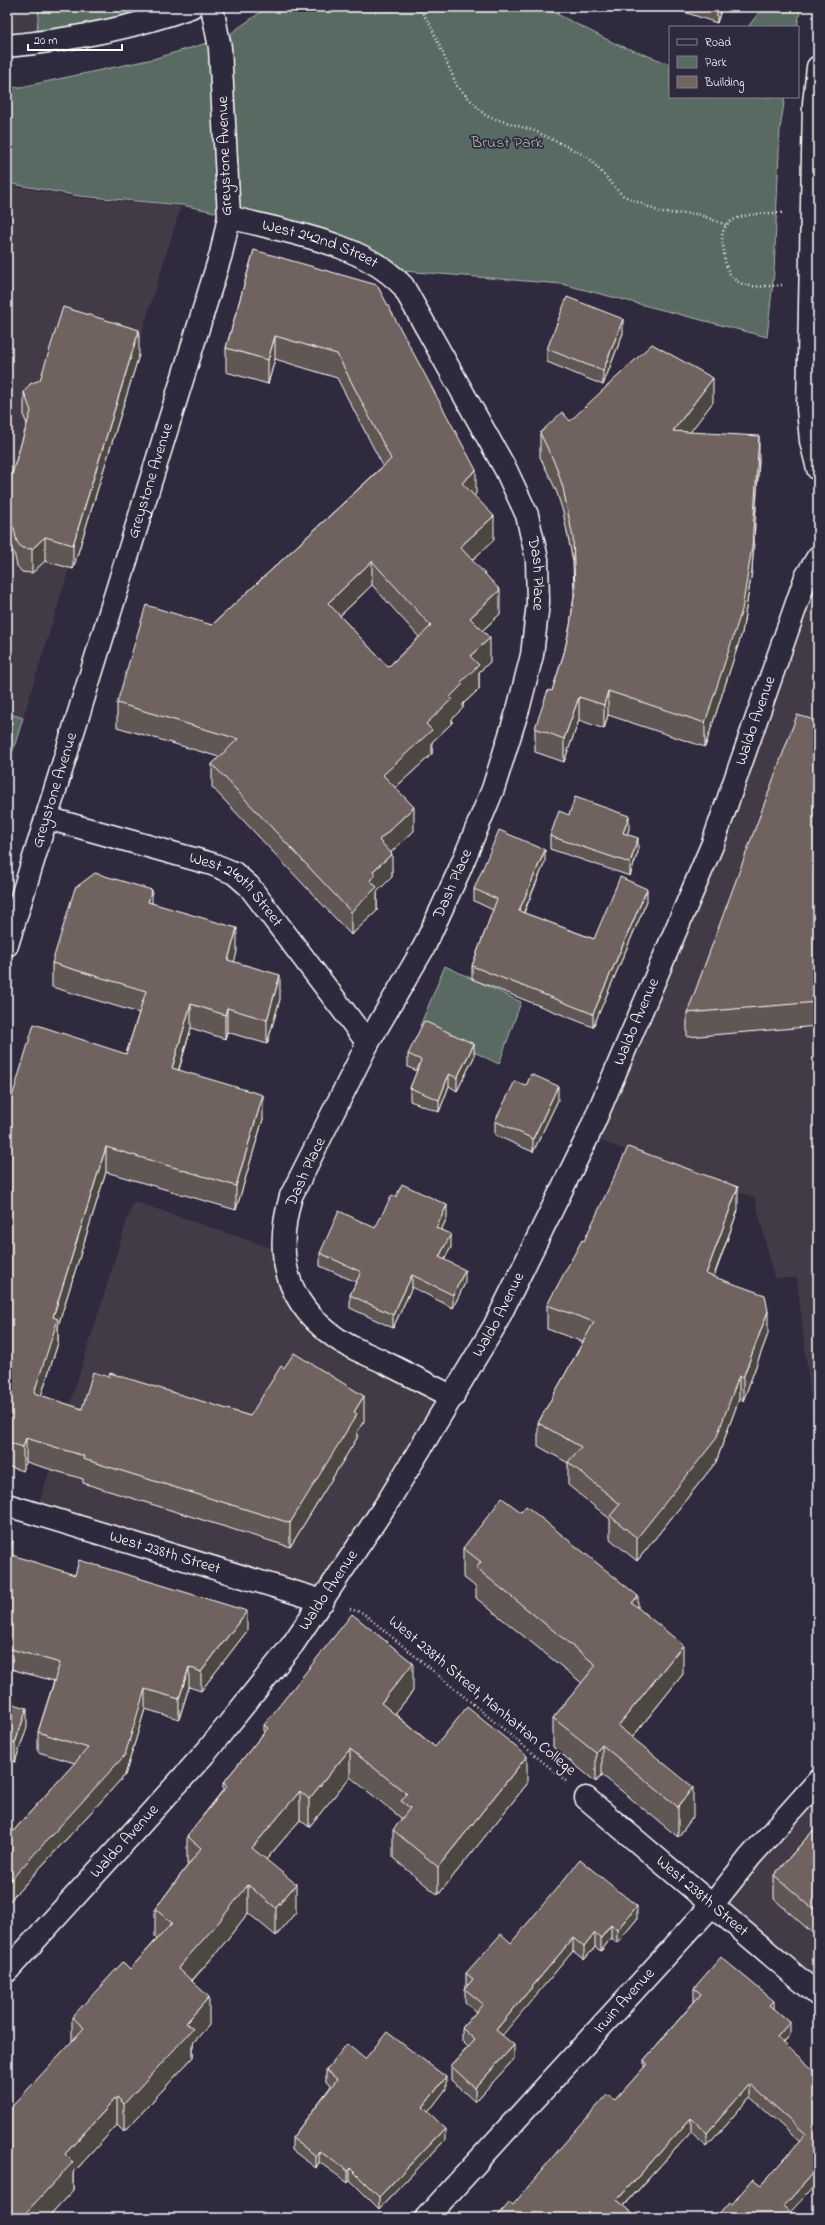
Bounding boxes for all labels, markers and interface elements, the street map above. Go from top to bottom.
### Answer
scale bar [28,26,122,52]
legend [669,26,799,98]
text: 20 m [34,32,57,50]
text: Road [705,34,731,52]
text: Park [705,54,727,72]
text: Building [704,74,744,93]
street label: Greystone Avenue [211,95,239,216]
park label: Brust Park [470,131,544,155]
street label: West 242nd Street [260,214,383,275]
street label: Greystone Avenue [122,419,180,542]
street label: Dash Place [520,533,550,613]
street label: Waldo Avenue [729,672,783,769]
street label: Greystone Avenue [26,729,84,851]
street label: Dash Place [427,845,479,924]
street label: West 240th Street [186,846,289,933]
street label: Waldo Avenue [607,974,666,1069]
street label: Dash Place [279,1133,333,1212]
street label: Waldo Avenue [466,1268,531,1362]
street label: West 238th Street [106,1525,224,1581]
street label: Waldo Avenue [293,1544,365,1636]
street label: West 238th Street, Manhattan College [383,1610,582,1783]
street label: Waldo Avenue [85,1798,165,1884]
street label: West 238th Street [650,1850,754,1943]
street label: Irwin Avenue [588,1962,661,2039]

